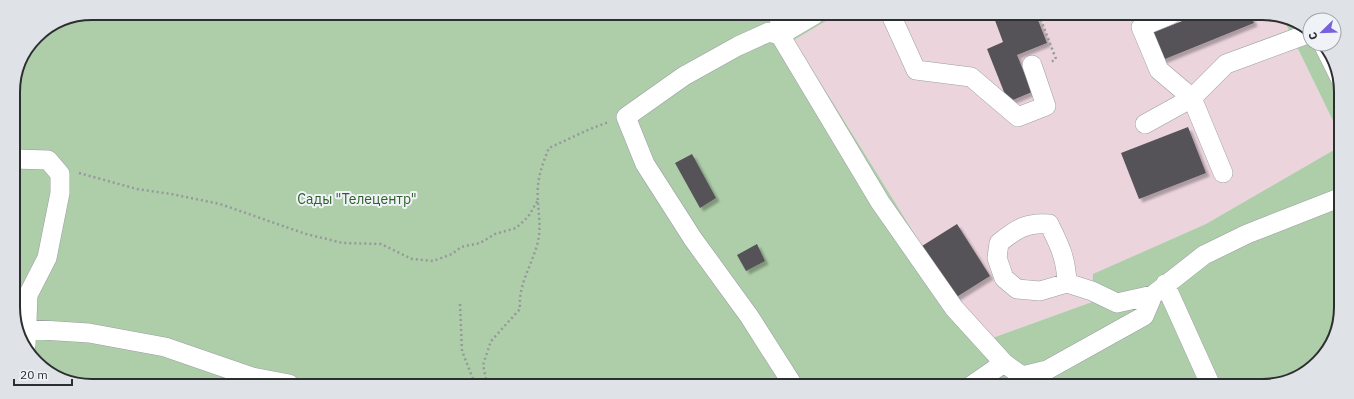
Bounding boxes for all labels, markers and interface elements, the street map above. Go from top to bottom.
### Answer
north arrow [1302,12,1342,52]
text: С [1305,30,1321,42]
park label: Сады "Телецентр" [297,190,417,208]
scale bar [14,361,72,387]
text: 20 m [20,367,48,382]

